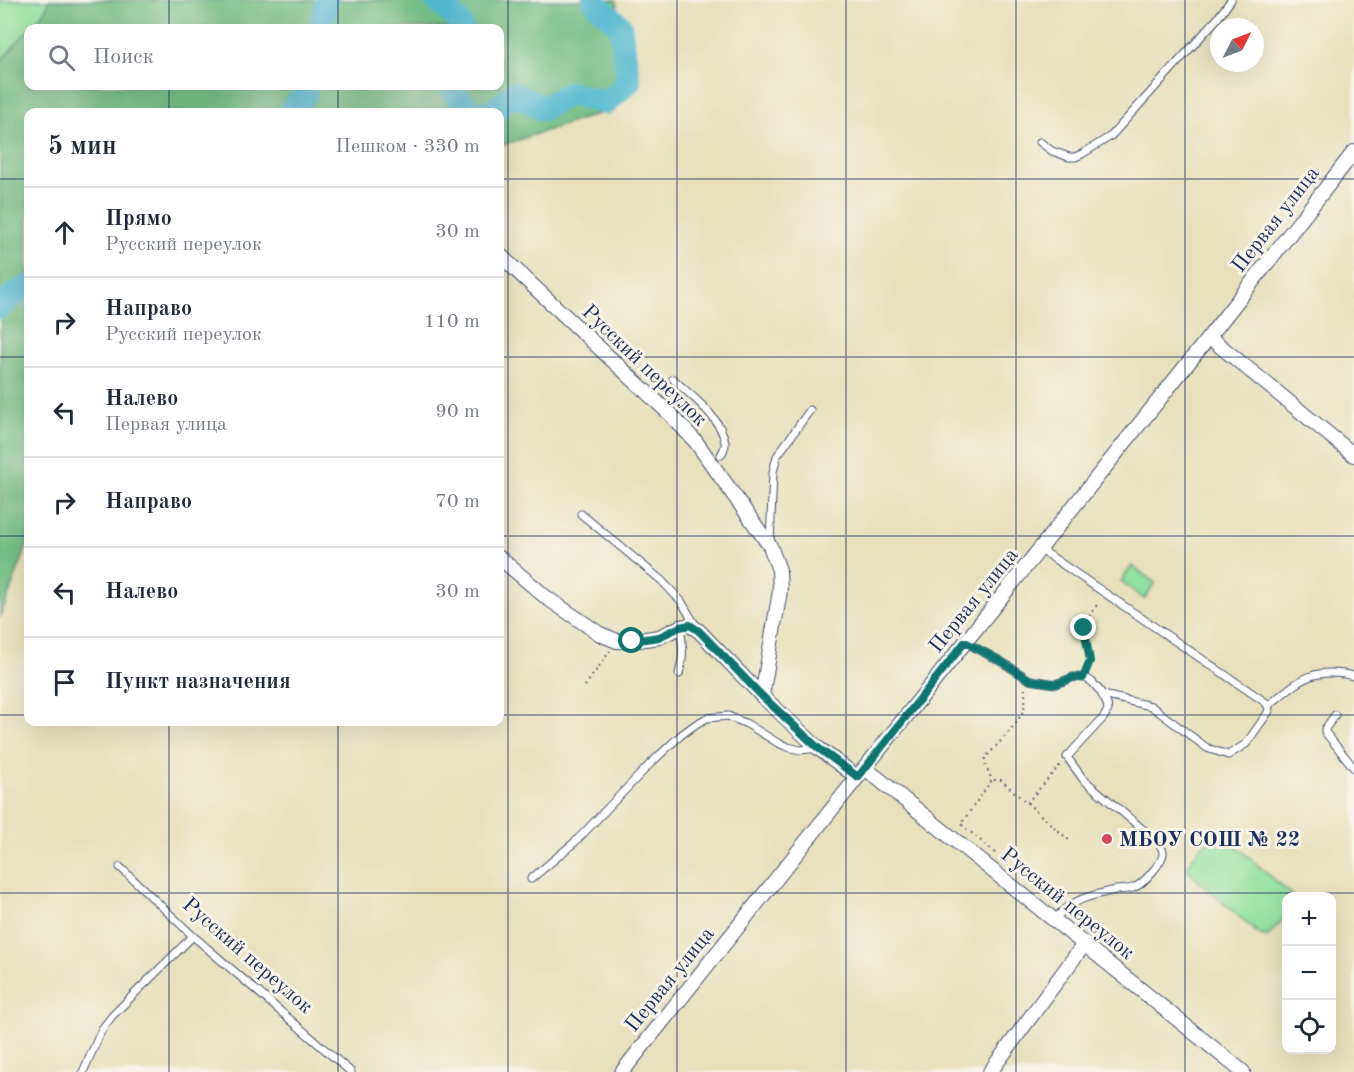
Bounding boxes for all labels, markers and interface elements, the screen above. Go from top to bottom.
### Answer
north arrow [1210,18,1264,72]
search box [24,24,504,90]
icon: search [45,41,78,74]
text: Поиск [93,46,154,68]
text: 5 мин [48,134,117,160]
text: Пешком · 330 m [335,137,480,157]
street label: Первая улица [1228,163,1324,277]
text: Прямо [105,208,172,230]
icon: ahead [48,216,81,249]
text: 30 m [435,222,480,242]
text: Русский переулок [105,235,262,255]
text: Направо [105,298,192,320]
street label: Русский переулок [577,301,711,431]
icon: right [48,306,81,339]
text: 110 m [424,312,480,332]
text: Русский переулок [105,325,262,345]
text: Налево [105,388,178,410]
icon: left [48,396,81,429]
text: 90 m [435,402,480,422]
text: Первая улица [105,415,227,435]
icon: right [48,486,81,519]
text: Направо [105,491,192,513]
text: 70 m [435,492,480,512]
street label: Первая улица [926,545,1023,657]
icon: left [48,576,81,609]
text: Налево [105,581,178,603]
text: 30 m [435,582,480,602]
route end [1070,614,1096,640]
route start [618,627,644,653]
icon: arrive [48,666,81,699]
text: Пункт назначения [105,671,291,693]
place label: МБОУ СОШ № 22 [1119,830,1300,851]
marker: МБОУ СОШ № 22 [1100,832,1114,846]
street label: Русский переулок [996,844,1138,965]
map controls [1282,892,1336,1054]
button: + [1282,892,1336,946]
street label: Русский переулок [178,894,316,1018]
street label: Первая улица [622,924,719,1036]
button: − [1282,946,1336,1000]
button: locate [1282,1000,1336,1054]

